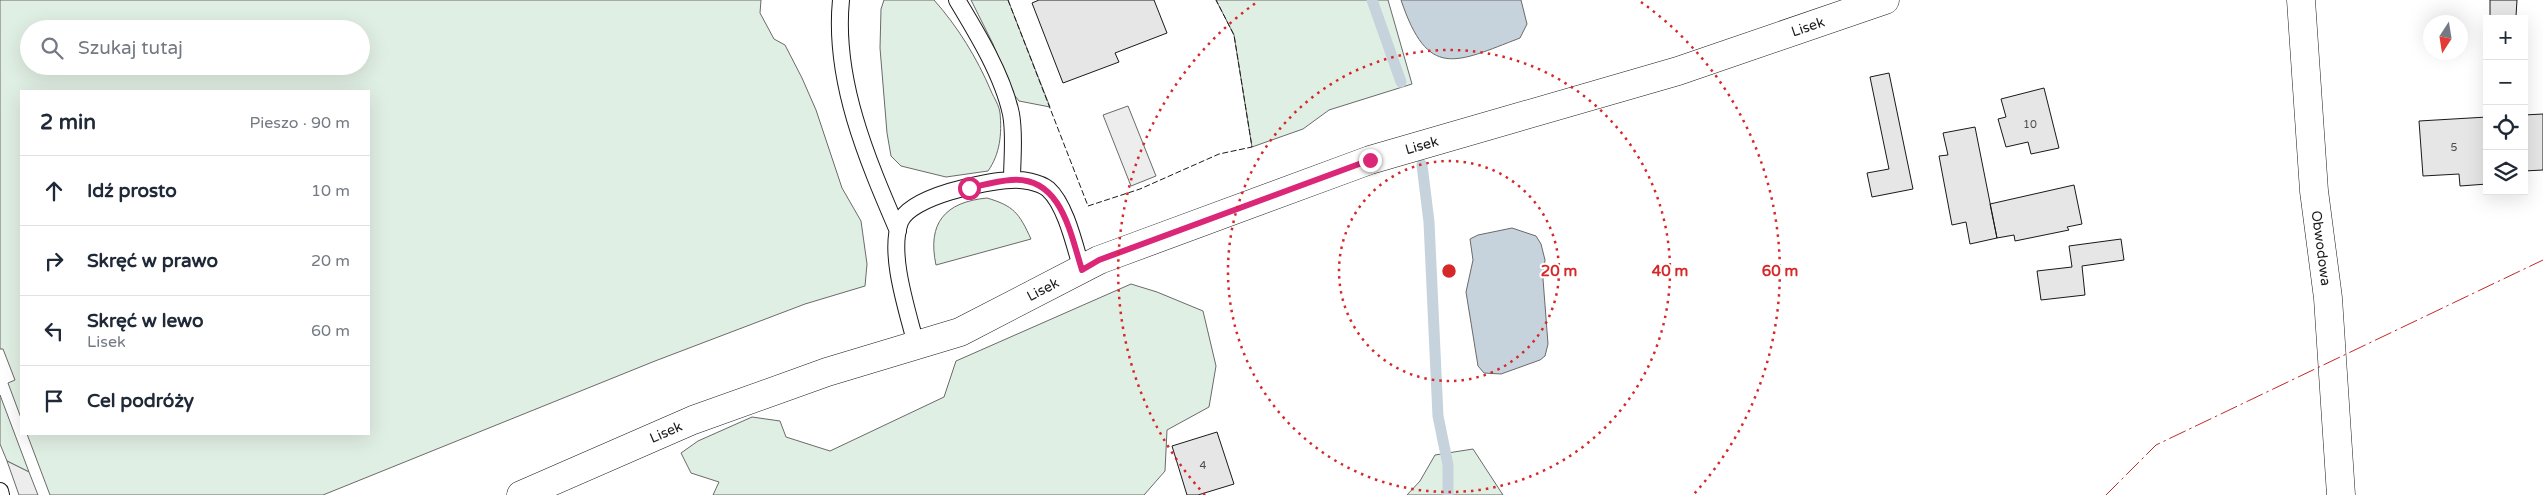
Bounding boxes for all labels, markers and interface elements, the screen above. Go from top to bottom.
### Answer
street label: Lisek [1789,13,1827,40]
north arrow [2423,15,2468,60]
map controls [2483,15,2528,195]
button: + [2483,15,2528,60]
search box [20,20,370,75]
icon: search [38,34,66,62]
text: Szukaj tutaj [78,37,183,59]
button: − [2483,60,2528,105]
button: locate [2483,105,2528,150]
text: 2 min [40,110,96,135]
text: Pieszo · 90 m [250,113,350,133]
house number: 10 [2023,118,2037,131]
street label: Lisek [1403,132,1441,158]
house number: 5 [2451,141,2458,154]
route end [1359,149,1382,172]
button: layers [2483,150,2528,195]
icon: ahead [40,177,68,205]
route start [958,177,981,200]
text: Idź prosto [87,180,177,202]
text: 10 m [311,181,350,201]
street label: Obwodowa [2308,209,2335,287]
icon: right [40,247,68,275]
text: Skręć w prawo [87,250,218,272]
text: 20 m [311,251,350,271]
centre of rings [1440,262,1458,280]
text: 20 m [1541,262,1577,280]
text: 40 m [1652,262,1688,280]
text: 60 m [1762,262,1798,280]
street label: Lisek [1024,274,1062,305]
text: Skręć w lewo [87,310,204,332]
icon: left [40,317,68,345]
text: 60 m [311,321,350,341]
text: Lisek [87,332,126,352]
icon: arrive [40,387,68,415]
text: Cel podróży [87,390,194,412]
street label: Lisek [647,417,685,446]
house number: 4 [1200,459,1207,472]

